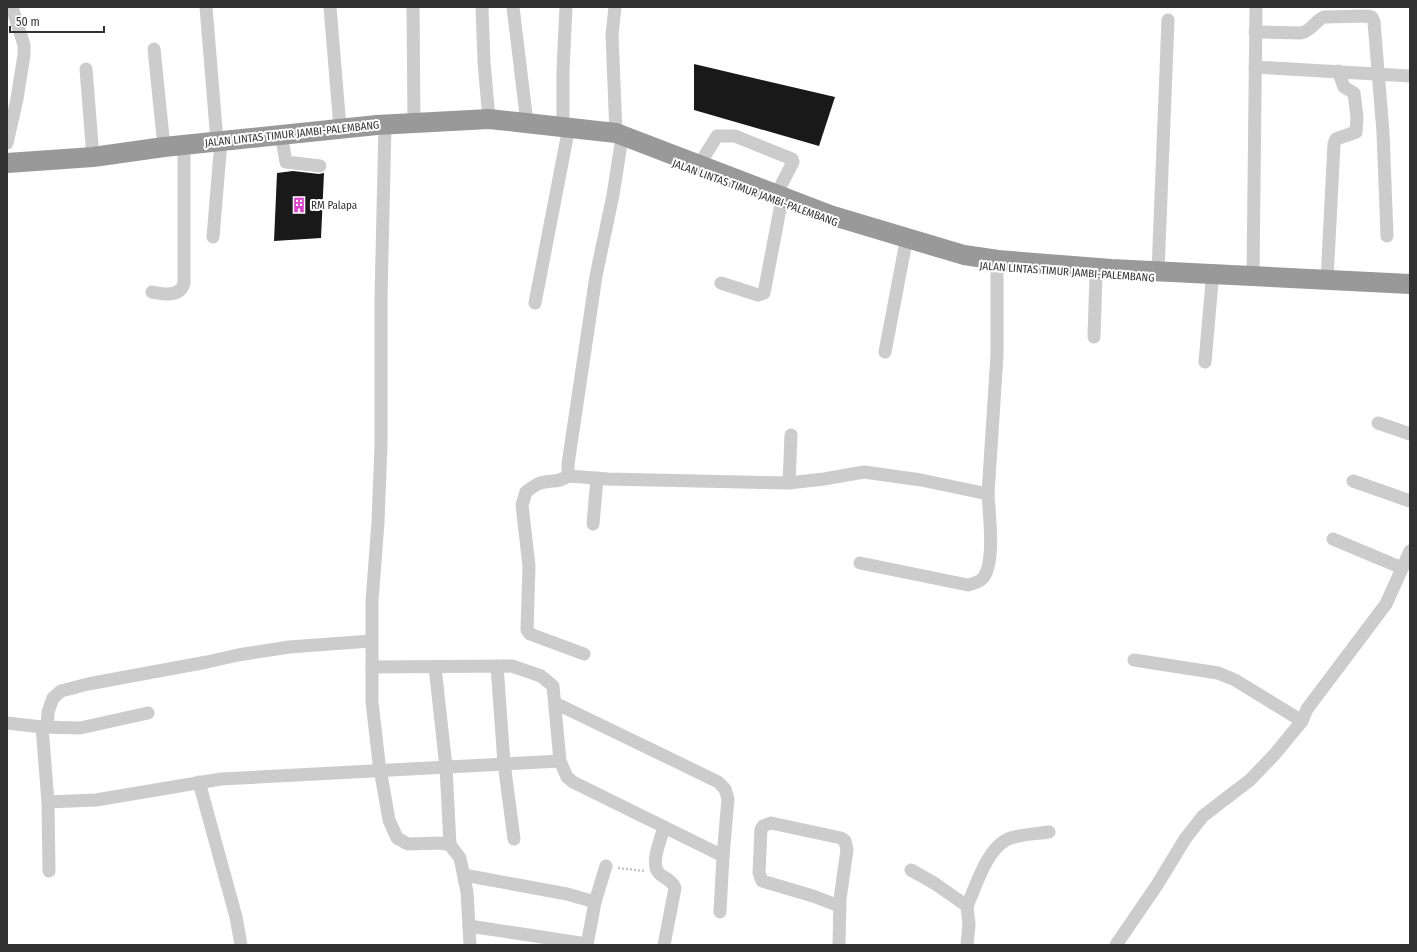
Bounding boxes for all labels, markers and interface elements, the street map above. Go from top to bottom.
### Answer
scale bar [10,8,104,34]
text: 50 m [16,15,40,29]
street label: JALAN LINTAS TIMUR JAMBI-PALEMBANG [204,118,380,150]
street label: JALAN LINTAS TIMUR JAMBI-PALEMBANG [670,157,840,229]
building icon: RM Palapa [290,196,308,214]
place label: RM Palapa [311,199,357,212]
street label: JALAN LINTAS TIMUR JAMBI-PALEMBANG [979,259,1155,285]

